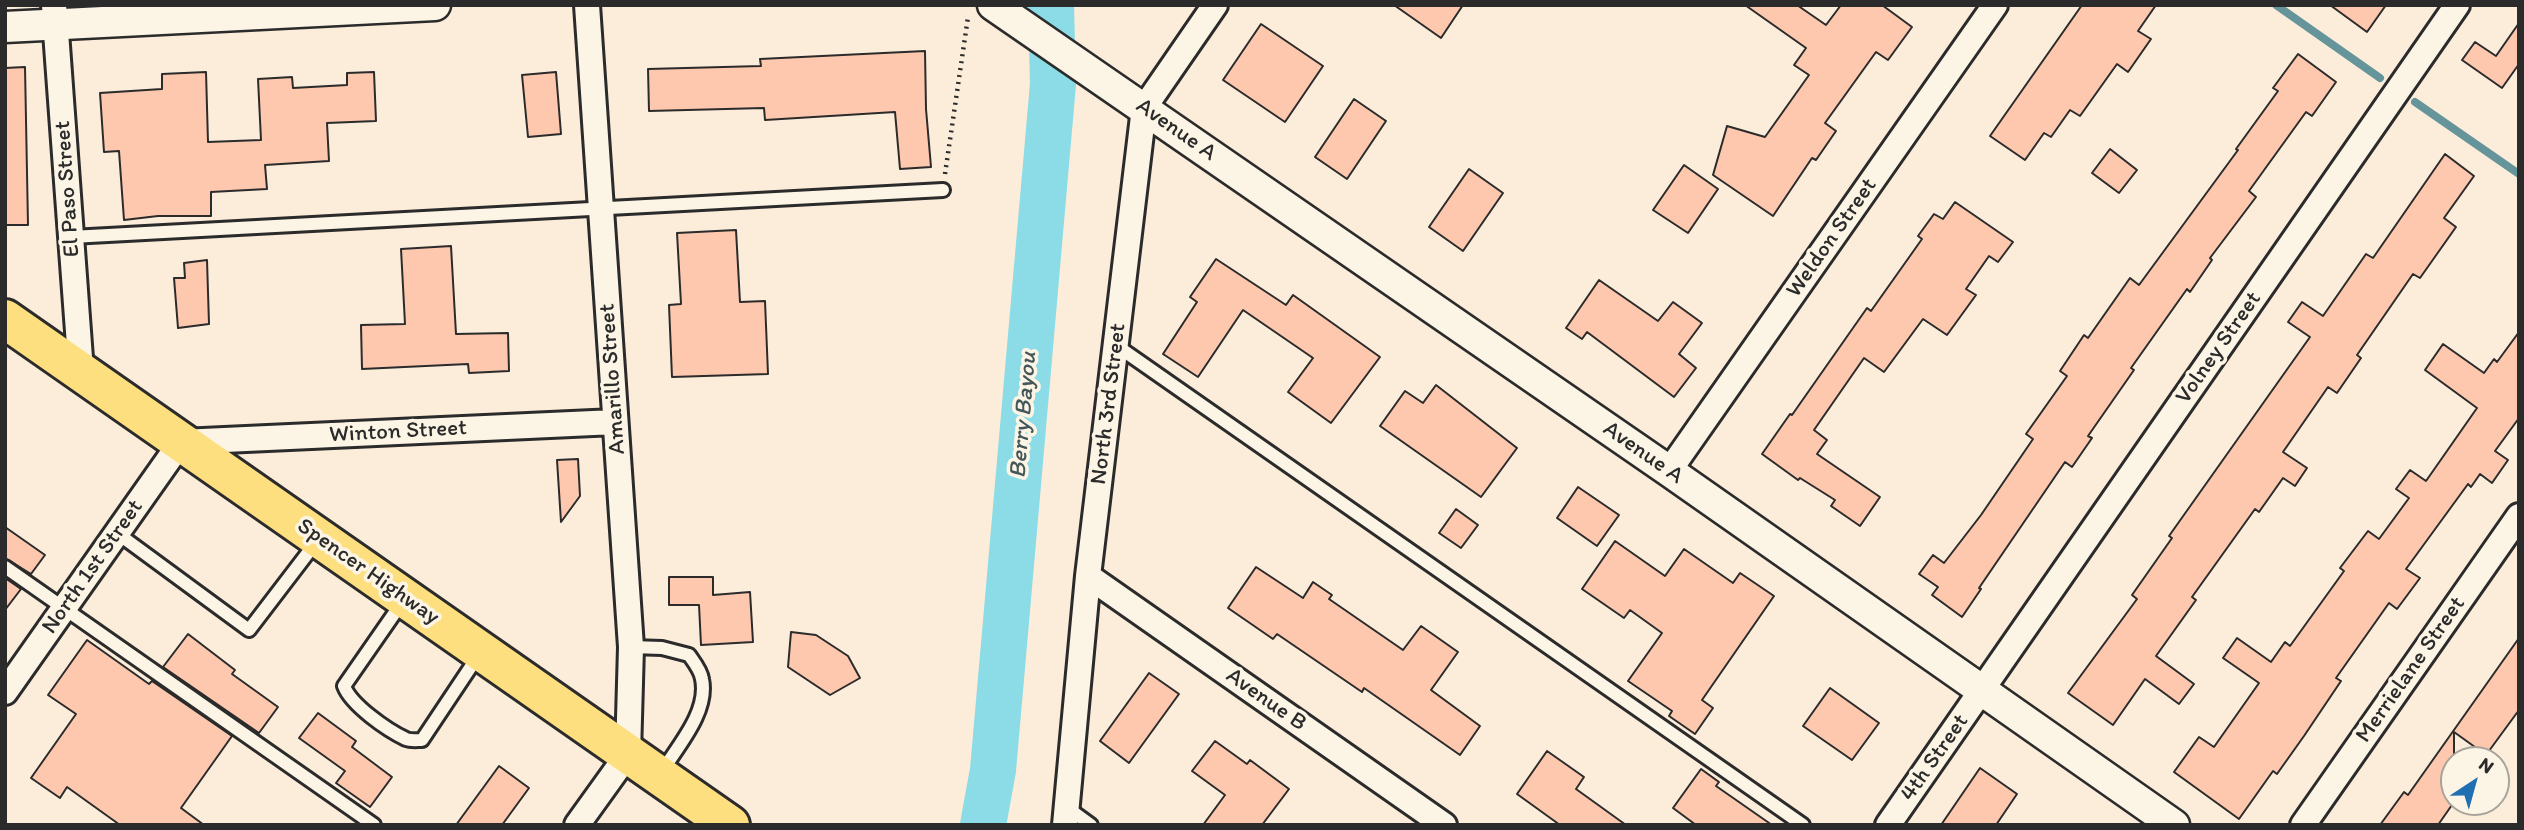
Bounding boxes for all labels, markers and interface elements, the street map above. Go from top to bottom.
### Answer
street label: Avenue A [1130,92,1222,168]
street label: El Paso Street [49,120,87,258]
street label: Weldon Street [1781,173,1883,303]
street label: Volney Street [2170,286,2268,410]
street label: Amarillo Street [594,303,632,455]
street label: North 3rd Street [1085,322,1133,486]
water label: Berry Bayou [1004,351,1044,479]
street label: Winton Street [328,415,468,449]
street label: Avenue A [1597,415,1689,491]
street label: North 1st Street [36,494,150,640]
street label: Spencer Highway [291,513,445,631]
street label: Merrielane Street [2350,592,2472,748]
street label: Avenue B [1220,662,1312,738]
street label: 4th Street [1895,709,1975,807]
north arrow [2440,746,2510,816]
text: N [2475,752,2498,778]

